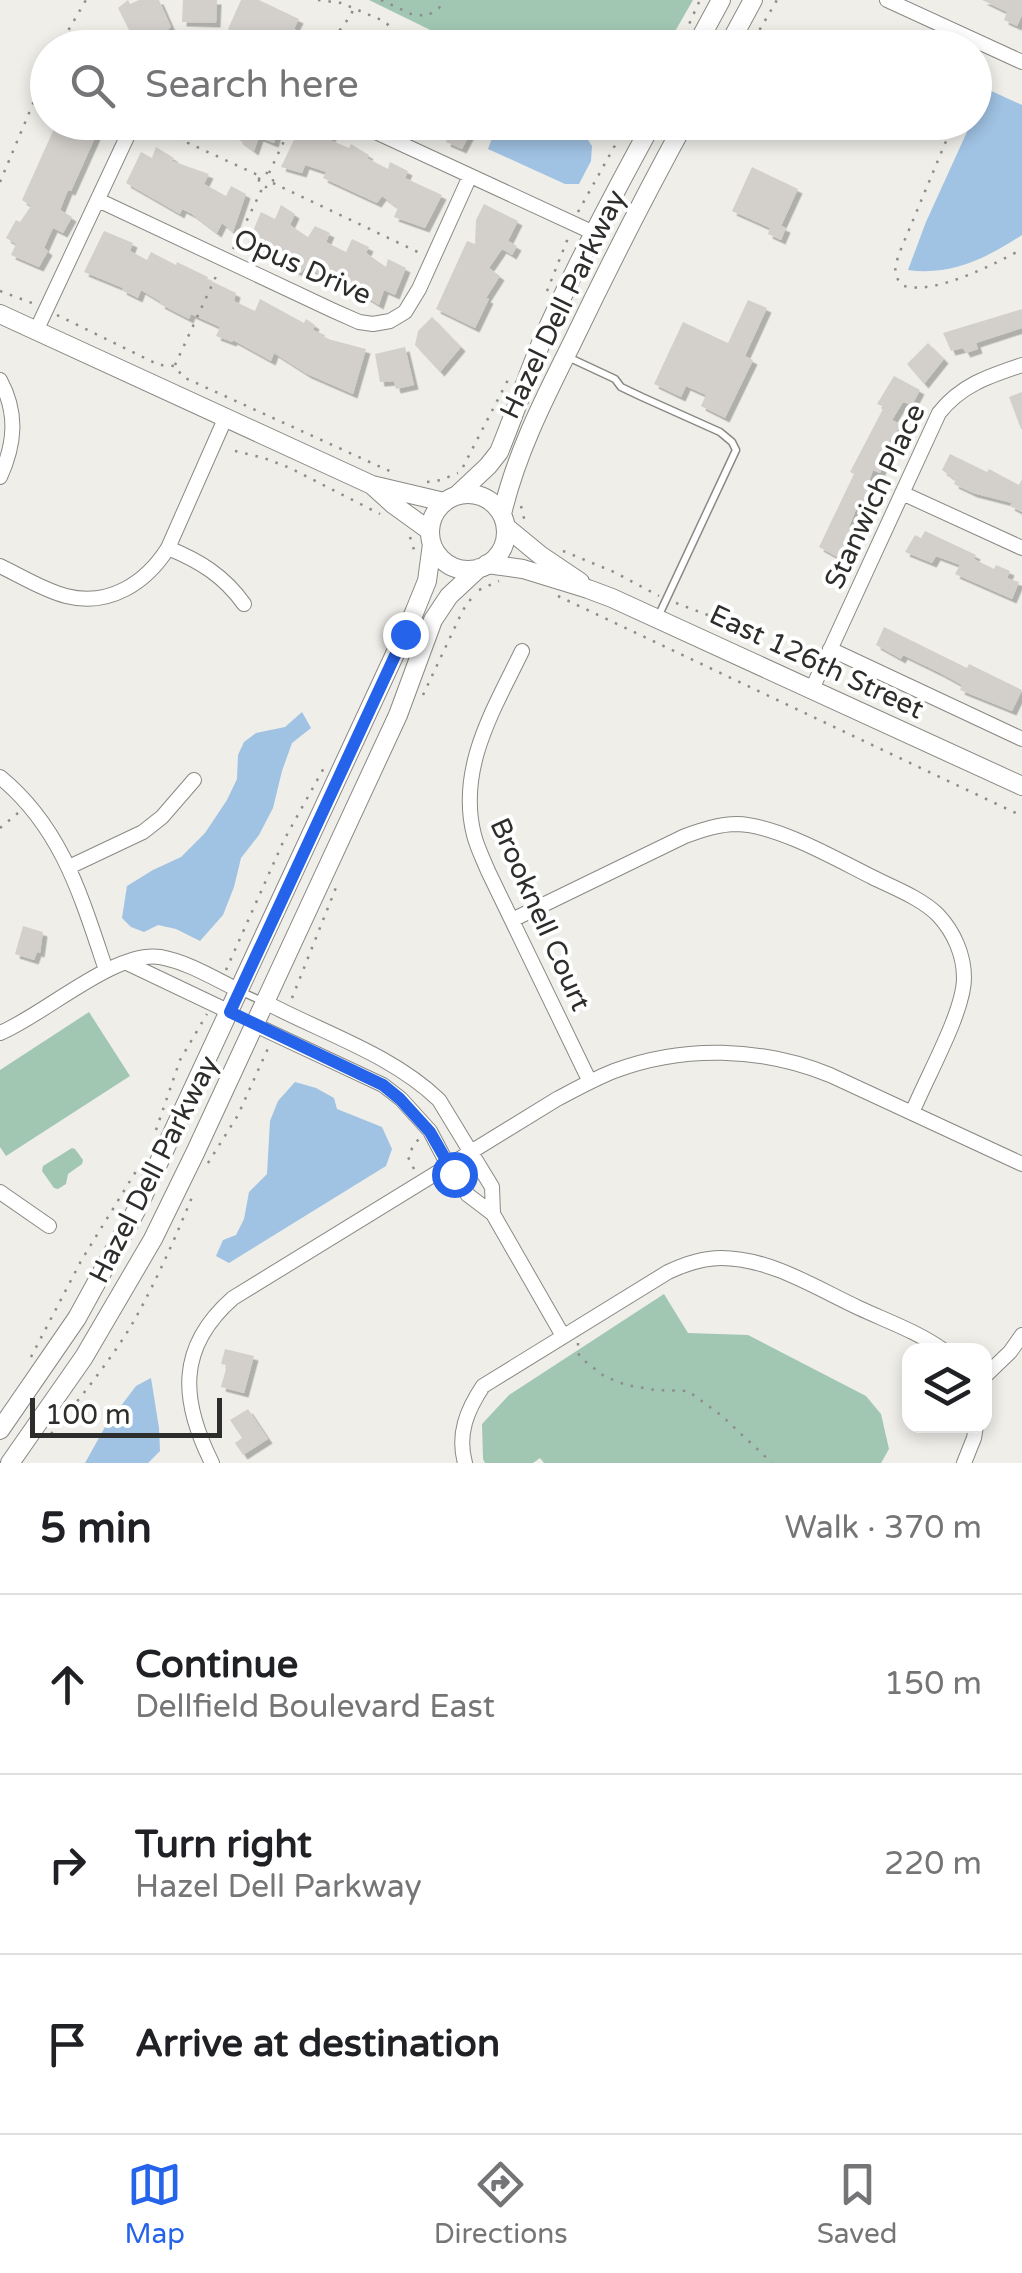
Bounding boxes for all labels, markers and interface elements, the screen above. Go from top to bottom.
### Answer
search box [30,30,992,140]
icon: search [65,58,120,113]
text: Search here [145,62,359,108]
street label: Hazel Dell Parkway [493,184,633,425]
street label: Opus Drive [229,222,377,312]
street label: Stanwich Place [817,398,933,594]
street label: East 126th Street [704,597,929,727]
route end [383,612,429,658]
street label: Brooknell Court [482,813,598,1016]
street label: Hazel Dell Parkway [82,1050,226,1289]
route start [432,1152,478,1198]
map controls [902,1343,992,1433]
button: layers [902,1343,992,1433]
scale bar [30,1393,222,1438]
text: 100 m [45,1398,131,1432]
text: 5 min [40,1503,152,1554]
text: Walk · 370 m [785,1509,982,1547]
text: Continue [135,1642,298,1688]
icon: ahead [40,1657,95,1712]
text: 150 m [884,1665,982,1703]
text: Dellfield Boulevard East [135,1688,495,1726]
text: Turn right [135,1822,312,1868]
icon: right [40,1837,95,1892]
text: 220 m [884,1845,982,1883]
text: Hazel Dell Parkway [135,1868,422,1906]
icon: arrive [40,2017,95,2072]
text: Arrive at destination [135,2021,500,2067]
tab: Map [124,2157,185,2251]
tab: Directions [434,2157,568,2251]
tab: Saved [817,2157,898,2251]

